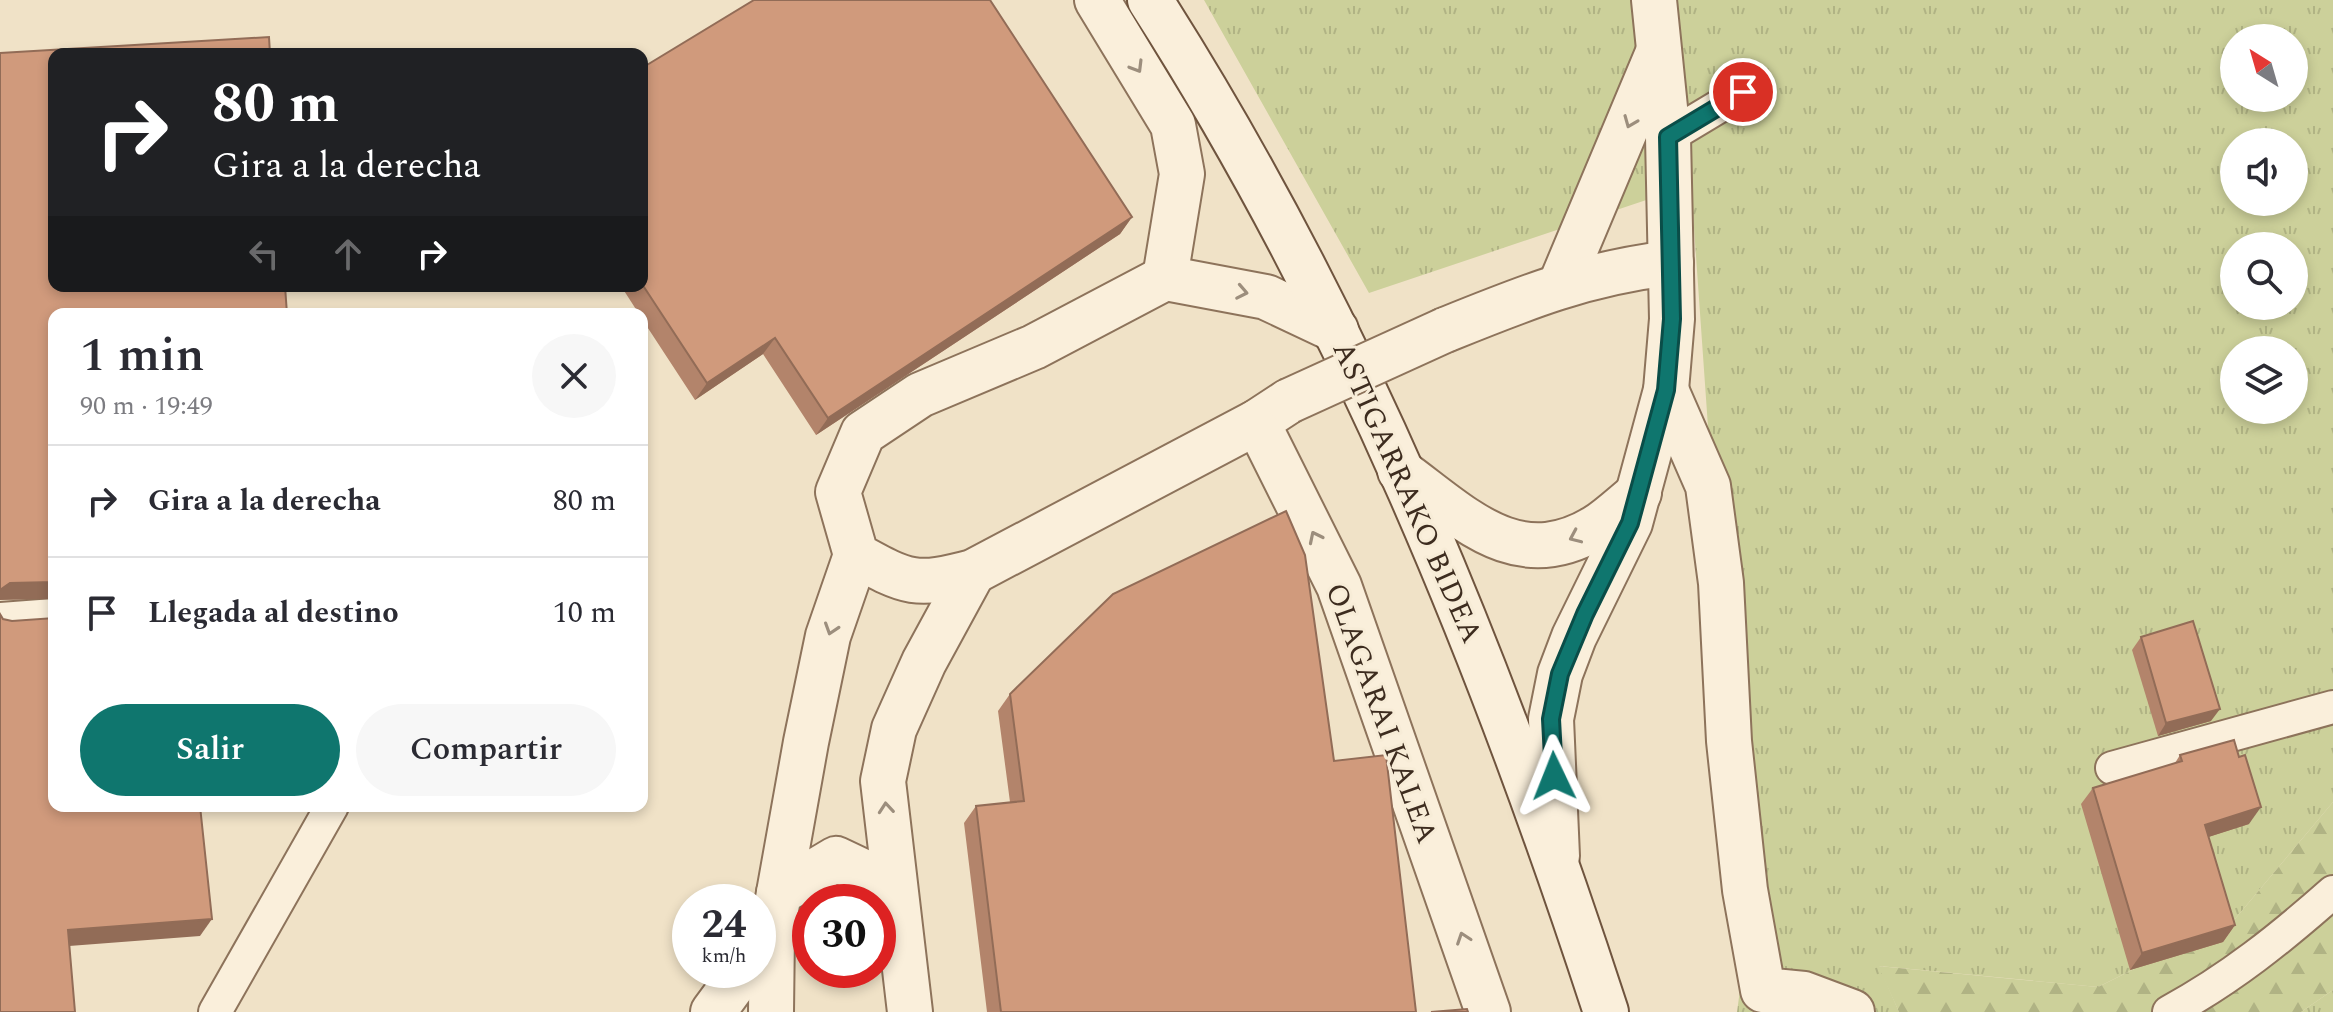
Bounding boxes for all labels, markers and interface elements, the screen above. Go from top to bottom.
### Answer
north arrow [2220,24,2308,112]
map controls [2220,24,2308,424]
one-way arrow [1127,58,1143,73]
pin [1709,58,1777,126]
text: 80 m [212,62,339,147]
icon: arrive [1721,70,1765,114]
icon: right [80,80,184,184]
one-way arrow [1623,114,1639,128]
button: sound [2220,128,2308,216]
text: Gira a la derecha [212,139,481,194]
icon: left [242,232,286,276]
icon: ahead [326,232,370,276]
icon: right [410,232,454,276]
button: search [2220,232,2308,320]
one-way arrow [1235,283,1248,300]
text: 1 min [80,319,205,392]
button: close [532,334,616,418]
street label: ASTIGARRAKO BIDEA [1320,334,1494,651]
button: layers [2220,336,2308,424]
text: 90 m · 19:49 [80,386,213,426]
text: Gira a la derecha [148,478,381,524]
text: 80 m [553,478,616,524]
icon: right [80,479,124,523]
one-way arrow [1569,527,1583,543]
one-way arrow [1309,530,1325,545]
street label: OLAGARAI KALEA [1312,576,1450,850]
text: Llegada al destino [148,590,399,636]
text: 10 m [553,590,616,636]
icon: arrive [80,591,124,635]
one-way arrow [825,621,841,635]
button: Salir [80,704,340,796]
button: Compartir [356,704,616,796]
position arrow [1512,734,1596,818]
one-way arrow [877,801,894,814]
speed limit sign: 30 [792,884,896,988]
text: 24 [702,895,746,956]
one-way arrow [1456,932,1472,946]
text: km/h [702,941,747,971]

